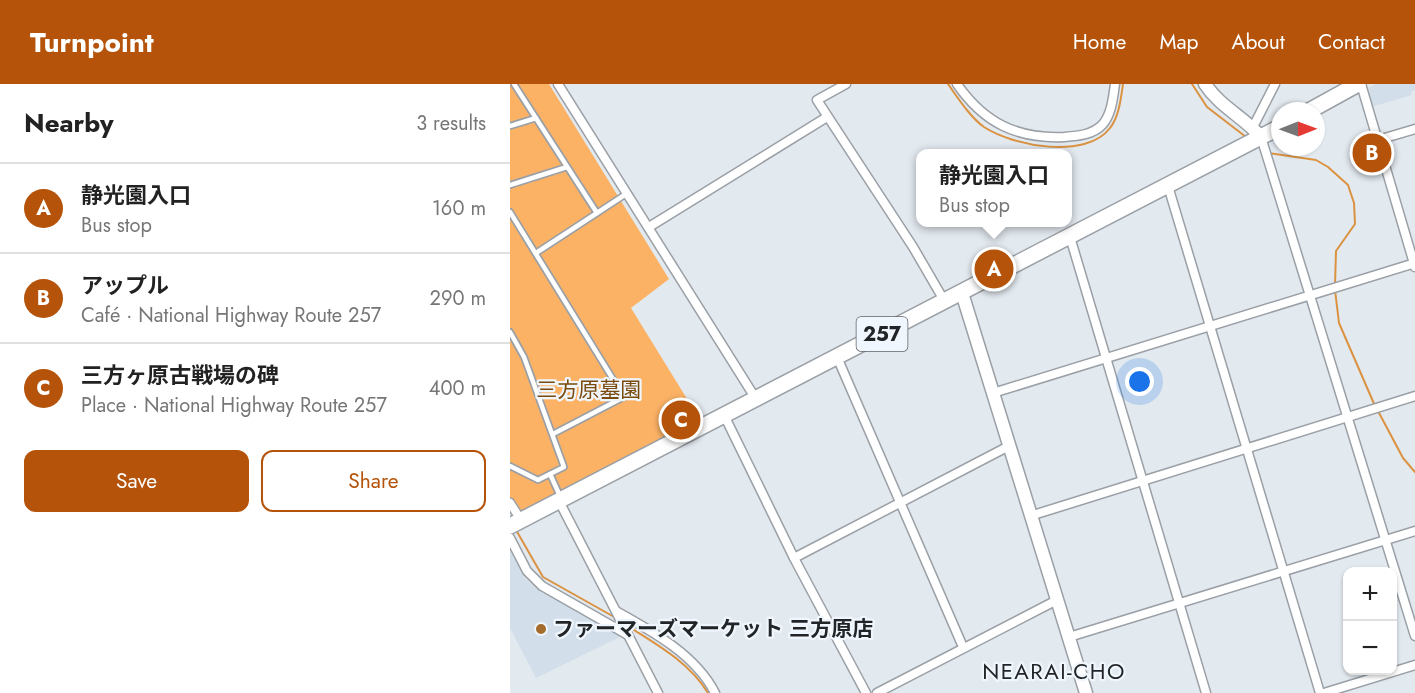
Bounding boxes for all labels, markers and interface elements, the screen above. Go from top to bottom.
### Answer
text: Turnpoint [30,22,154,63]
text: Home [1073,27,1126,57]
text: Map [1159,27,1199,57]
text: About [1232,27,1285,57]
text: Contact [1318,27,1385,57]
north arrow [1271,102,1325,156]
text: Nearby [24,104,113,142]
text: 3 results [416,109,486,138]
pin: B [1352,130,1392,176]
popup [916,149,1072,227]
text: 静光園入口 [939,159,1049,191]
text: 静光園入口 [81,179,191,211]
text: Bus stop [939,191,1010,220]
text: A [36,194,51,223]
text: 160 m [432,194,486,223]
text: Bus stop [81,211,152,240]
pin: A [974,246,1014,291]
text: アップル [81,269,169,301]
text: B [37,284,50,313]
text: 290 m [430,284,486,313]
text: Café · National Highway Route 257 [81,301,381,330]
road number: 257 [856,317,908,351]
text: 三方ヶ原古戦場の碑 [81,359,279,391]
your location [1125,367,1154,396]
text: C [36,374,51,403]
text: 400 m [429,374,486,403]
park label: 三方原墓園 [537,375,642,405]
text: Place · National Highway Route 257 [81,391,387,420]
pin: C [662,398,700,442]
button: Save [24,450,249,512]
button: Share [261,450,486,512]
map controls [1343,567,1397,675]
button: + [1343,567,1397,621]
place label: ファーマーズマーケット 三方原店 [553,614,873,644]
button: − [1343,621,1397,675]
marker: ファーマーズマーケット 三方原店 [534,622,548,636]
district label: NEARAI-CHO [982,655,1126,687]

